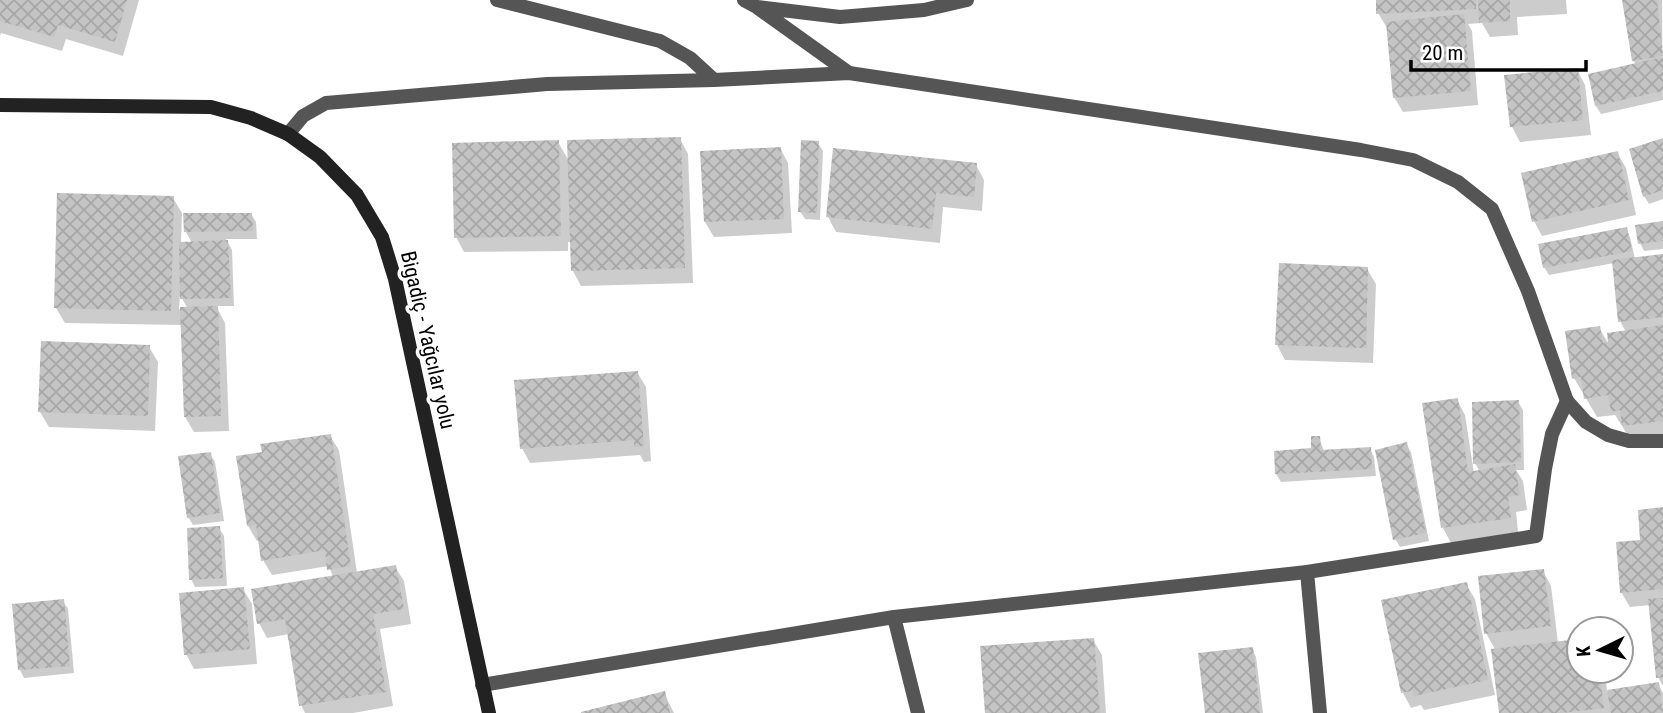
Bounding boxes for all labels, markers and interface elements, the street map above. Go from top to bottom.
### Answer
scale bar [1411,28,1586,72]
text: 20 m [1422,41,1463,65]
street label: Bigadiç - Yağcılar yolu [396,249,460,431]
north arrow [1565,615,1635,685]
text: K [1572,645,1595,658]

